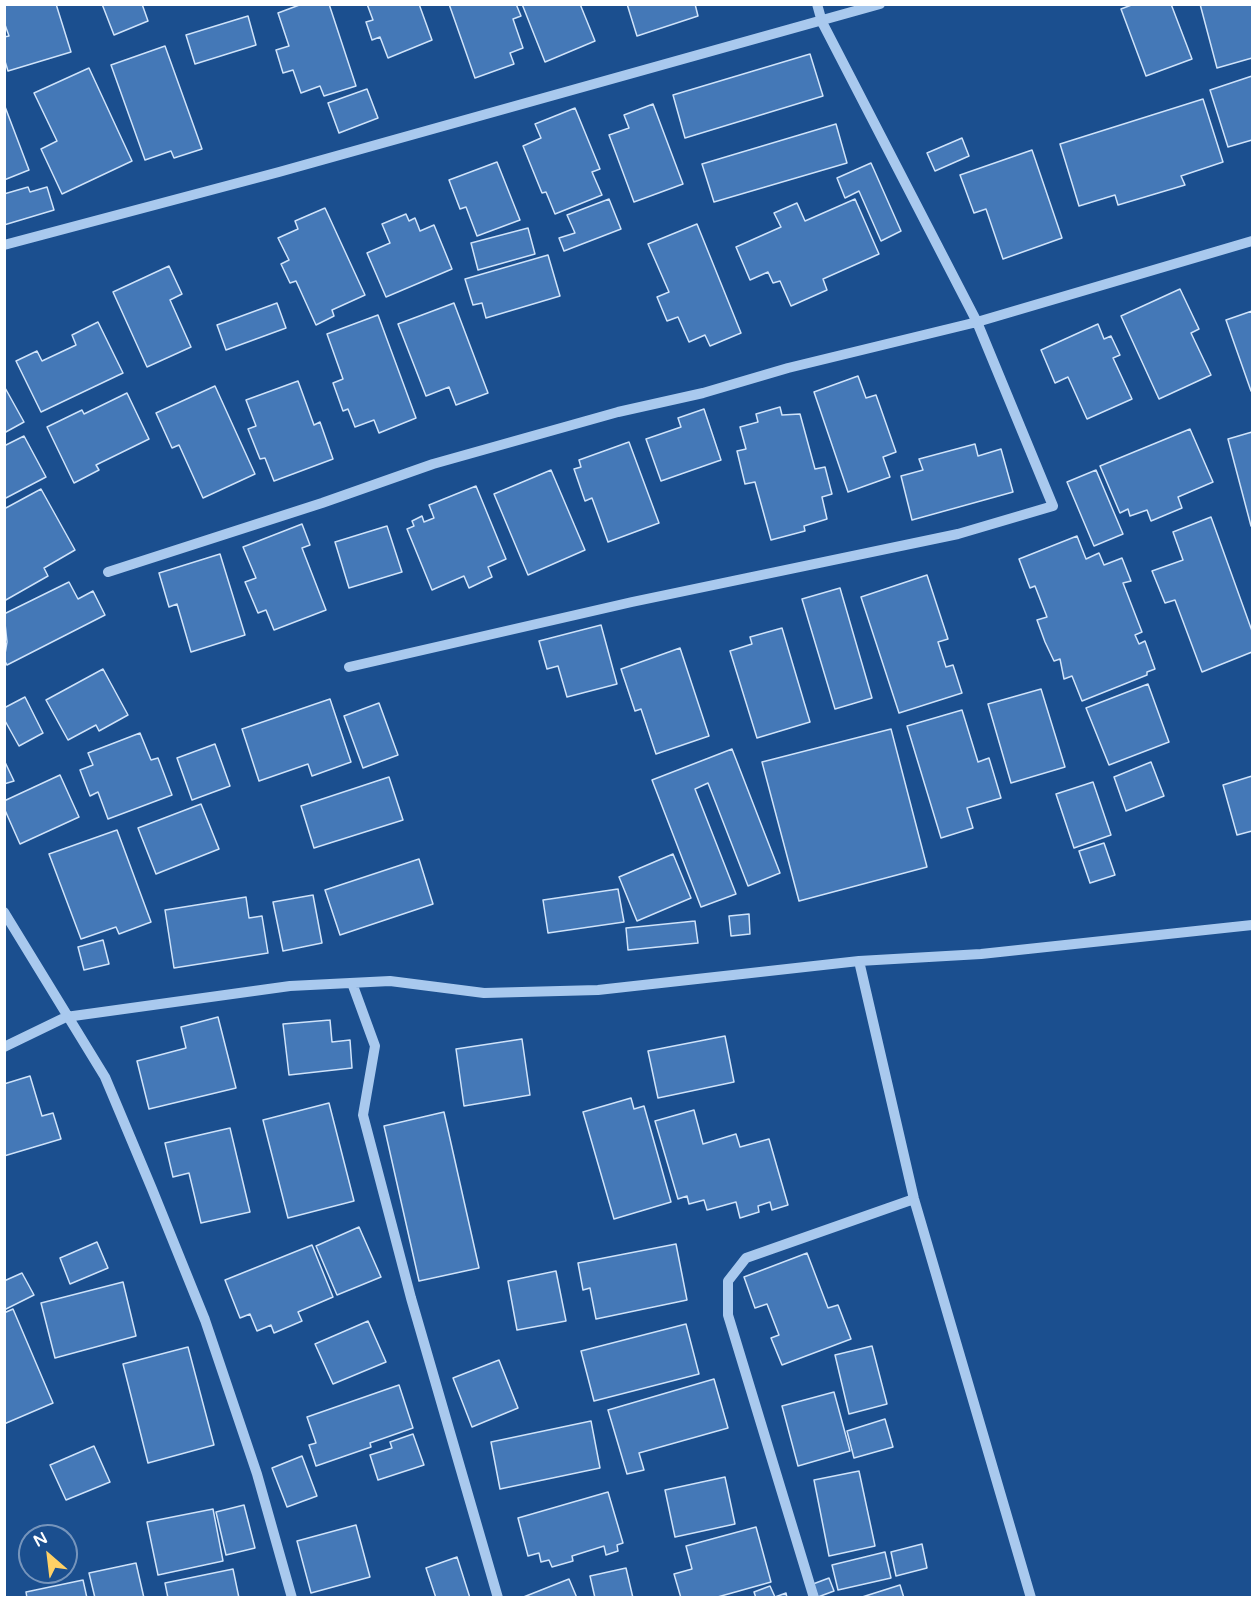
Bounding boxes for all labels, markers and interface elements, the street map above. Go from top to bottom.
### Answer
north arrow [18,1524,78,1584]
text: N [30,1528,51,1552]

